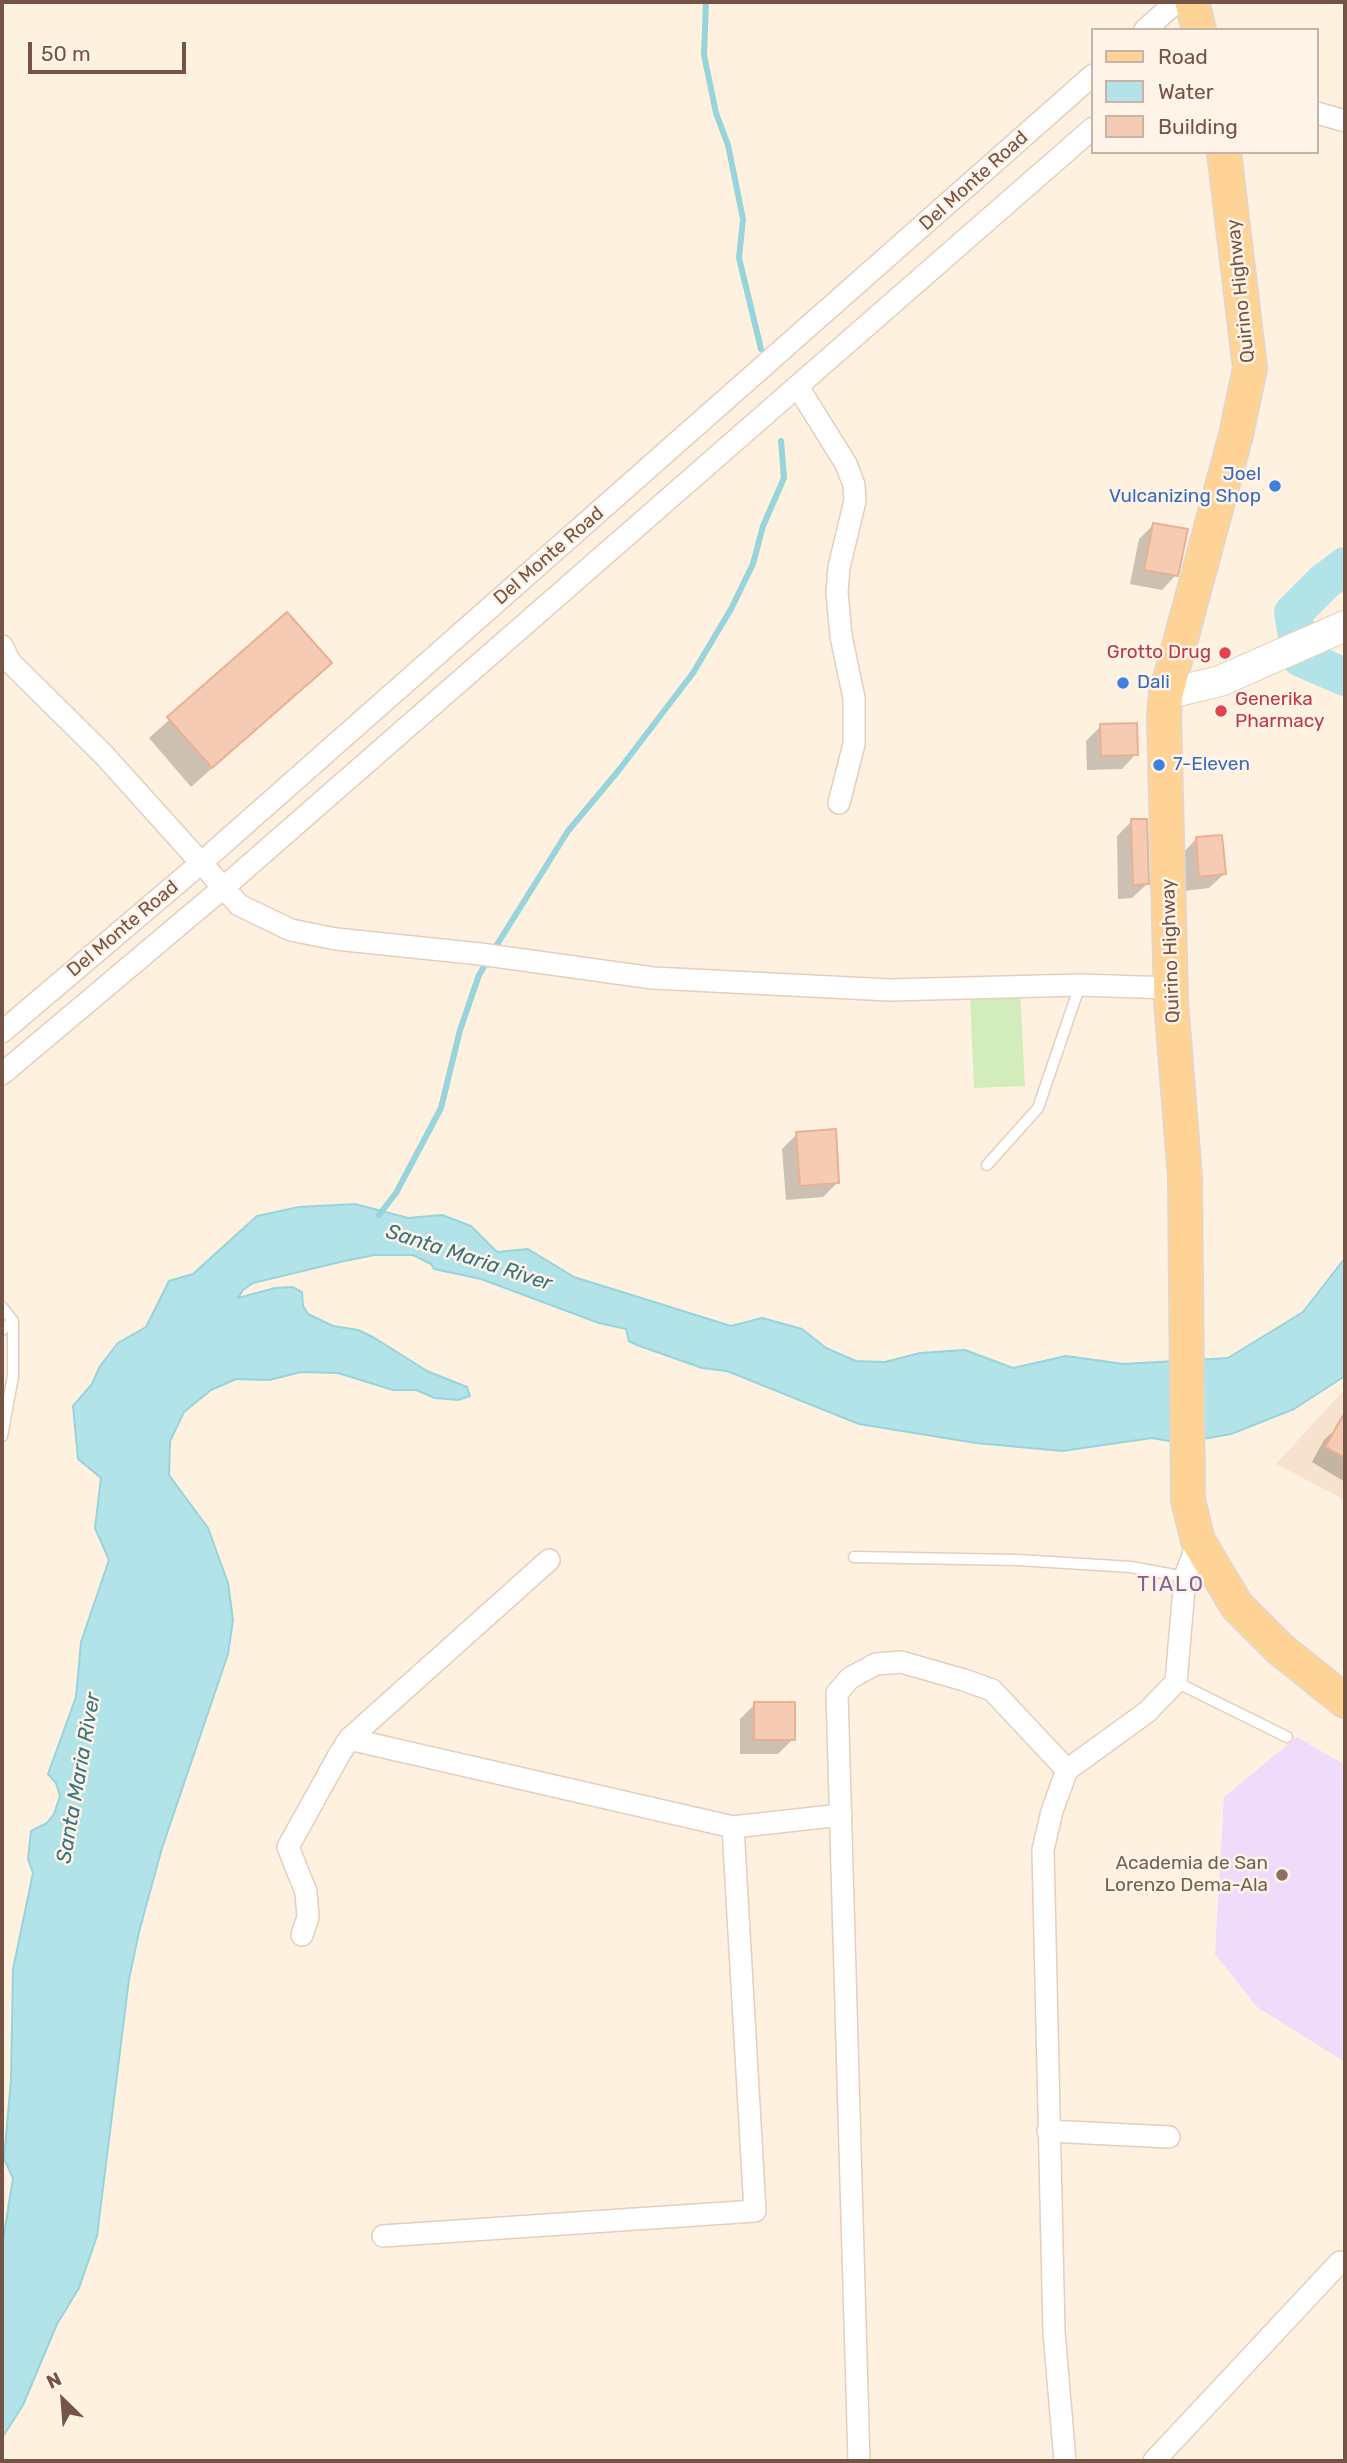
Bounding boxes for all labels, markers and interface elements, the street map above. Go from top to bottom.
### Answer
scale bar [32,28,189,72]
legend [1092,28,1319,154]
text: 50 m [41,41,91,66]
text: Road [1158,44,1208,69]
text: Water [1158,79,1214,104]
text: Building [1158,114,1238,139]
street label: Del Monte Road [915,126,1033,236]
street label: Quirino Highway [1222,218,1260,364]
place label: Joel Vulcanizing Shop [1109,464,1261,508]
marker: Joel Vulcanizing Shop [1267,478,1283,494]
street label: Del Monte Road [489,502,609,610]
place label: Grotto Drug [1107,642,1211,664]
marker: Grotto Drug [1217,645,1233,661]
place label: Dali [1137,672,1170,694]
marker: Dali [1115,675,1131,691]
place label: Generika Pharmacy [1235,689,1325,733]
marker: Generika Pharmacy [1213,703,1229,719]
place label: 7-Eleven [1173,754,1250,776]
marker: 7-Eleven [1151,757,1167,773]
street label: Del Monte Road [63,876,183,982]
street label: Quirino Highway [1157,878,1185,1024]
water label: Santa Maria River [383,1219,555,1297]
district label: TIALO [1138,1572,1204,1598]
water label: Santa Maria River [52,1691,106,1865]
place label: Academia de San Lorenzo Dema-Ala [1105,1853,1268,1897]
marker: Academia de San Lorenzo Dema-Ala [1274,1867,1290,1883]
north arrow [28,2365,98,2435]
text: N [43,2367,65,2394]

